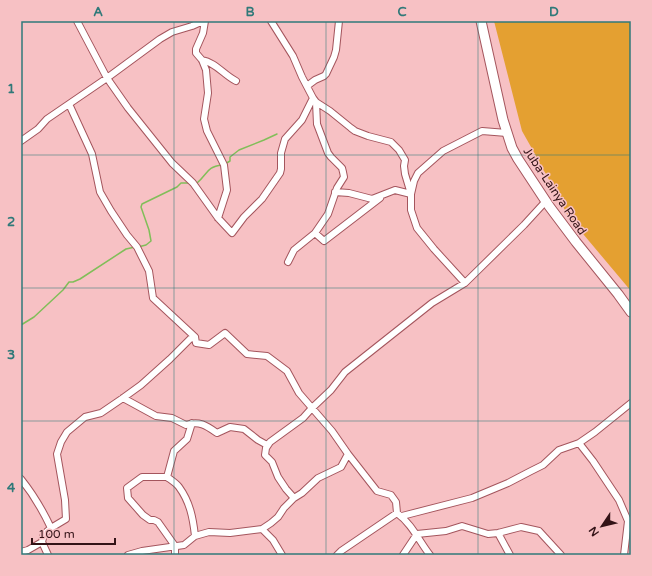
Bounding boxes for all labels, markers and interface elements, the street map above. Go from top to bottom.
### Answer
text: A [93,4,103,20]
text: B [245,4,255,20]
text: C [397,4,407,20]
text: D [549,4,559,20]
text: 1 [7,81,15,97]
street label: Juba-Lainya Road [521,145,589,237]
text: 2 [7,214,15,230]
text: 3 [7,347,15,363]
text: 4 [7,480,16,496]
north arrow [582,506,622,546]
scale bar [32,520,115,546]
text: N [586,524,602,539]
text: 100 m [38,527,75,541]

